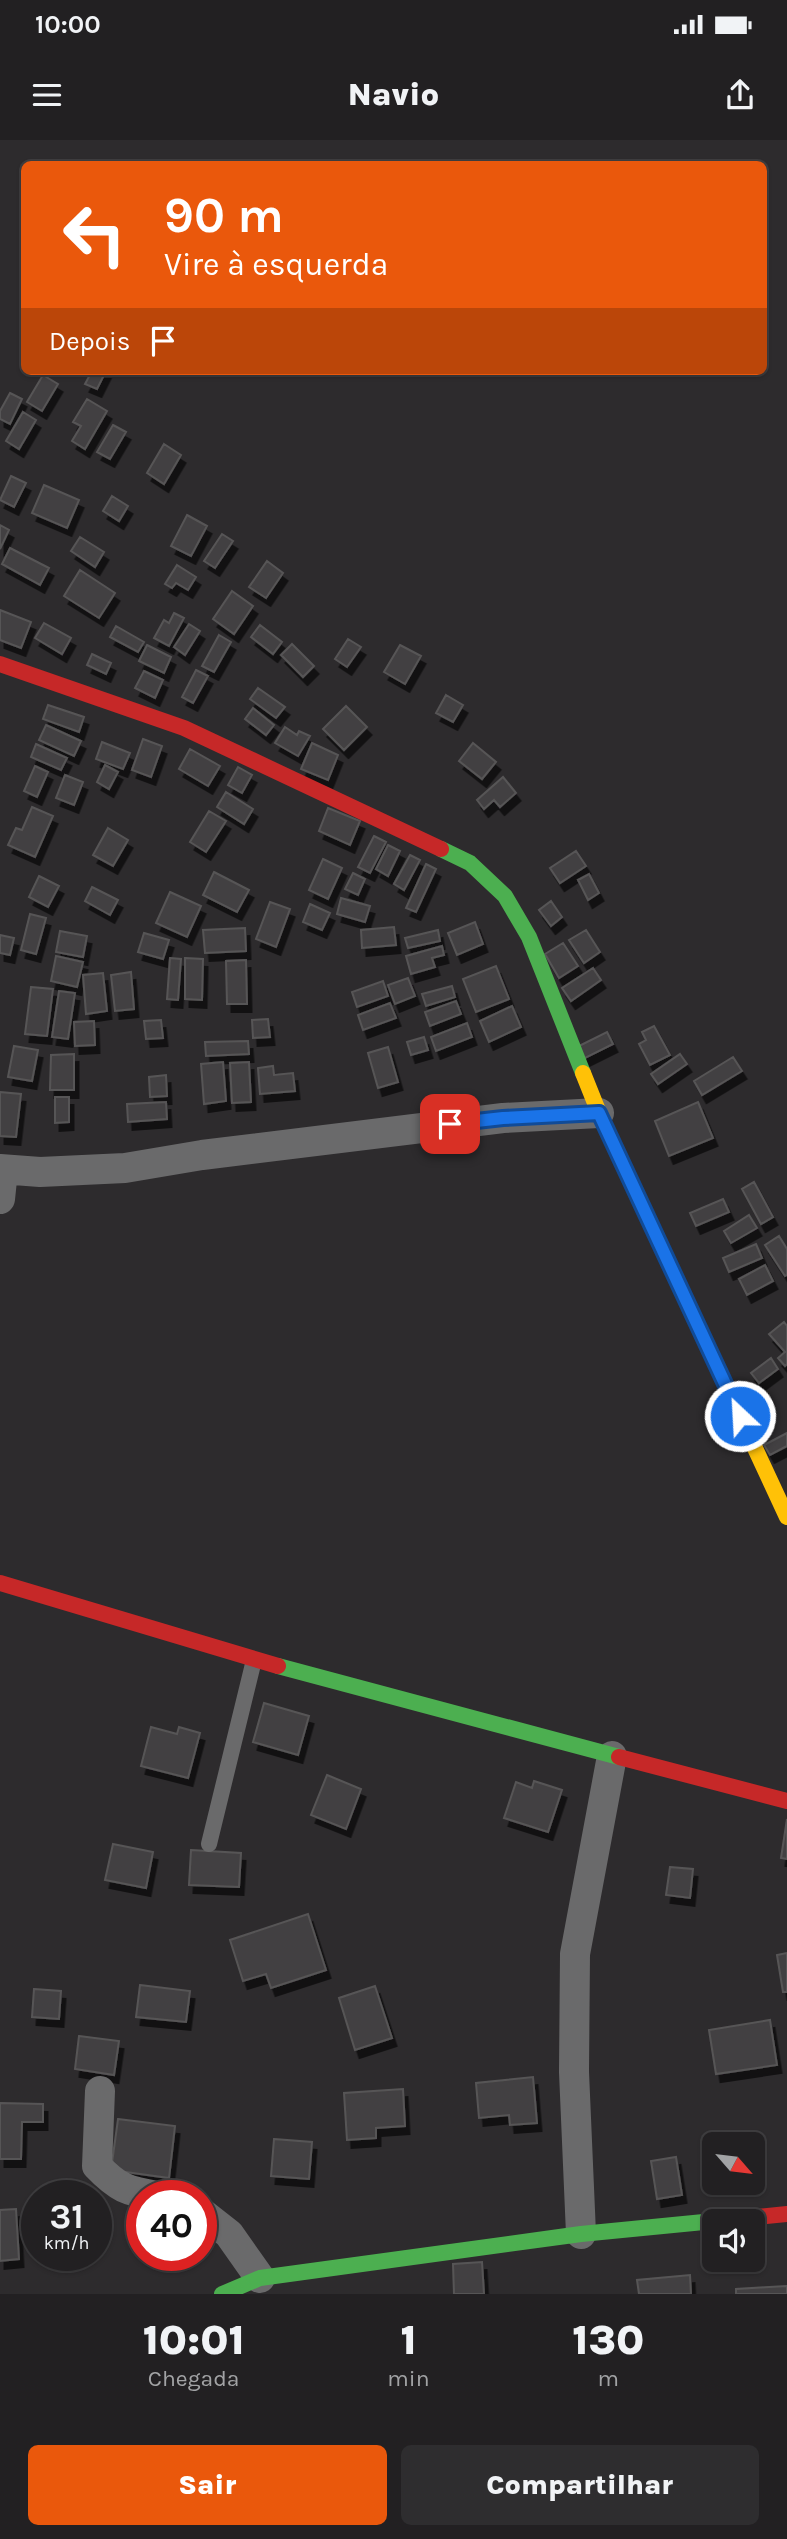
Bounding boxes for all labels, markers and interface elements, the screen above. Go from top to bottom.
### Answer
text: 10:00 [35,9,101,40]
icon: menu [28,76,66,114]
text: Navio [348,76,439,113]
icon: share [721,76,759,114]
text: 90 m [164,187,284,244]
icon: left [49,189,140,280]
text: Vire à esquerda [164,246,388,283]
icon: arrive [144,322,182,360]
text: Depois [49,326,130,357]
pin [420,1094,480,1154]
icon: arrive [431,1105,469,1143]
position arrow [703,1379,777,1453]
north arrow [702,2132,765,2194]
map controls [702,2132,765,2272]
speed limit sign: 40 [126,2180,217,2271]
text: 31 [49,2196,84,2237]
button: sound [702,2209,765,2272]
text: km/h [44,2232,89,2254]
text: 10:01 [143,2315,245,2365]
text: 1 [400,2315,417,2365]
text: 130 [572,2315,644,2365]
text: Chegada [148,2365,240,2392]
text: min [387,2365,430,2392]
text: m [598,2365,619,2392]
button: Sair [28,2445,387,2525]
button: Compartilhar [401,2445,759,2525]

